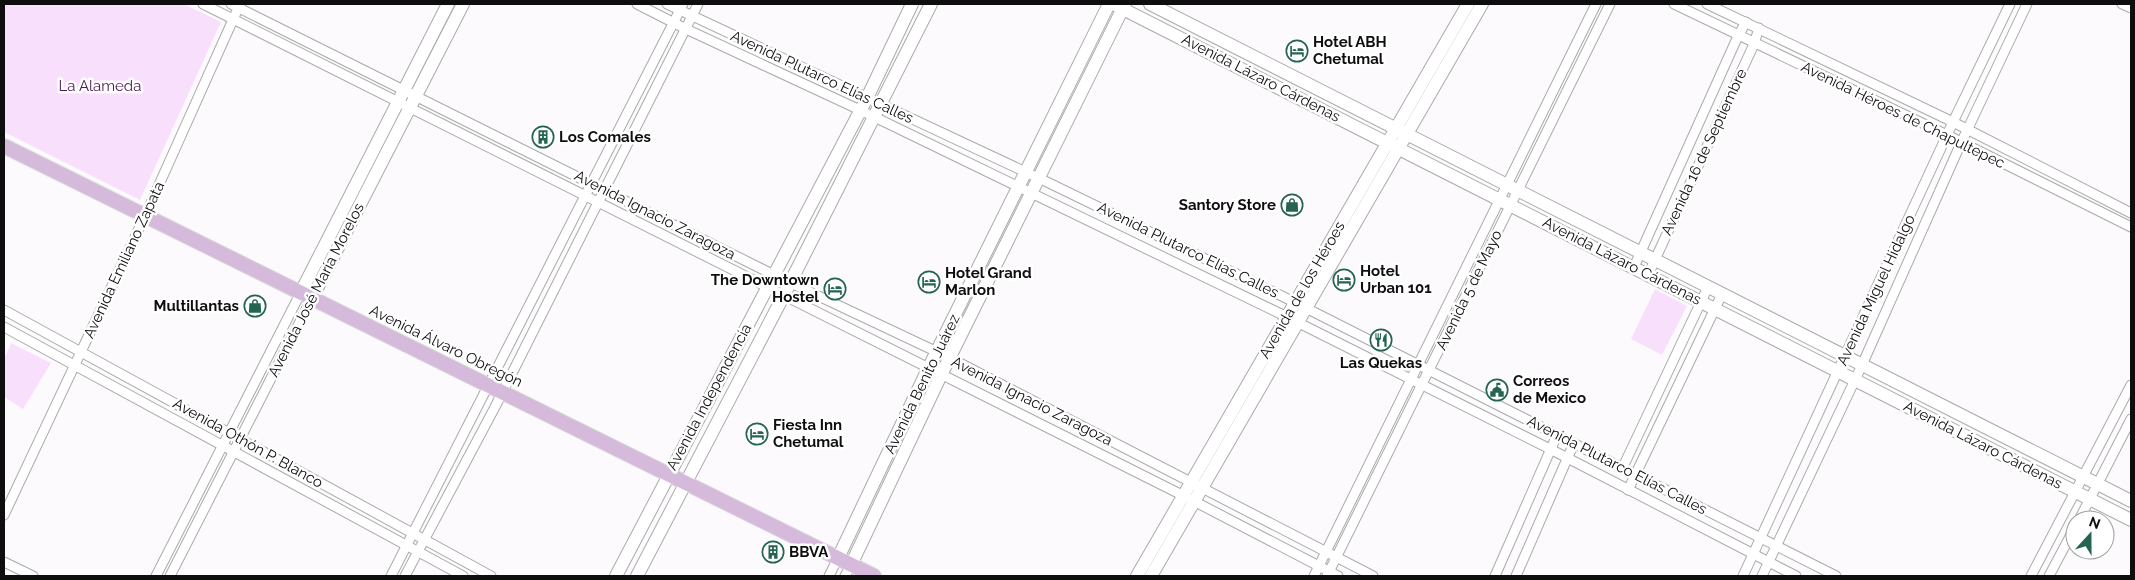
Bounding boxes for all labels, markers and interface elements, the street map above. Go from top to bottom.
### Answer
street label: Avenida Plutarco Elías Calles [728,27,916,127]
street label: Avenida Lázaro Cárdenas [1179,30,1343,126]
place label: Hotel ABH Chetumal [1313,33,1387,68]
hotel icon: Hotel ABH Chetumal [1285,39,1309,63]
street label: Avenida Héroes de Chapultepec [1798,58,2008,172]
street label: Avenida 16 de Septiembre [1657,66,1751,238]
park label: La Alameda [59,77,141,95]
building icon: Los Comales [531,125,555,149]
place label: Los Comales [559,128,651,146]
street label: Avenida Ignacio Zaragoza [572,167,738,263]
street label: Avenida Emiliano Zapata [80,179,168,341]
shop icon: Santory Store [1280,193,1304,217]
place label: Santory Store [1179,196,1276,214]
street label: Avenida Plutarco Elías Calles [1094,198,1282,302]
street label: Avenida José María Morelos [264,200,368,380]
street label: Avenida Miguel Hidalgo [1833,212,1919,368]
street label: Avenida Lázaro Cárdenas [1540,213,1704,309]
street label: Avenida de los Héroes [1255,218,1349,362]
street label: Avenida 5 de Mayo [1432,227,1506,353]
place label: Hotel Urban 101 [1360,262,1432,297]
place label: Hotel Grand Marlon [945,264,1032,299]
hotel icon: Hotel Urban 101 [1332,268,1356,292]
hotel icon: Hotel Grand Marlon [917,270,941,294]
place label: The Downtown Hostel [711,271,819,306]
hotel icon: The Downtown Hostel [823,277,847,301]
shop icon: Multillantas [243,294,267,318]
place label: Multillantas [154,297,239,315]
street label: Avenida Álvaro Obregón [367,301,525,391]
street label: Avenida Benito Juárez [880,311,964,457]
street label: Avenida Independencia [663,321,755,473]
restaurant icon: Las Quekas [1369,328,1393,352]
street label: Avenida Ignacio Zaragoza [949,353,1115,449]
place label: Las Quekas [1340,354,1422,372]
place label: Correos de Mexico [1513,372,1586,407]
public building icon: Correos de Mexico [1485,378,1509,402]
street label: Avenida Othón P. Blanco [170,394,326,492]
street label: Avenida Lázaro Cárdenas [1901,397,2065,493]
street label: Avenida Plutarco Elías Calles [1524,412,1710,518]
place label: Fiesta Inn Chetumal [773,416,844,451]
hotel icon: Fiesta Inn Chetumal [745,422,769,446]
north arrow [2065,510,2115,560]
text: N [2087,513,2103,532]
building icon: BBVA [761,540,785,564]
place label: BBVA [789,543,829,561]

